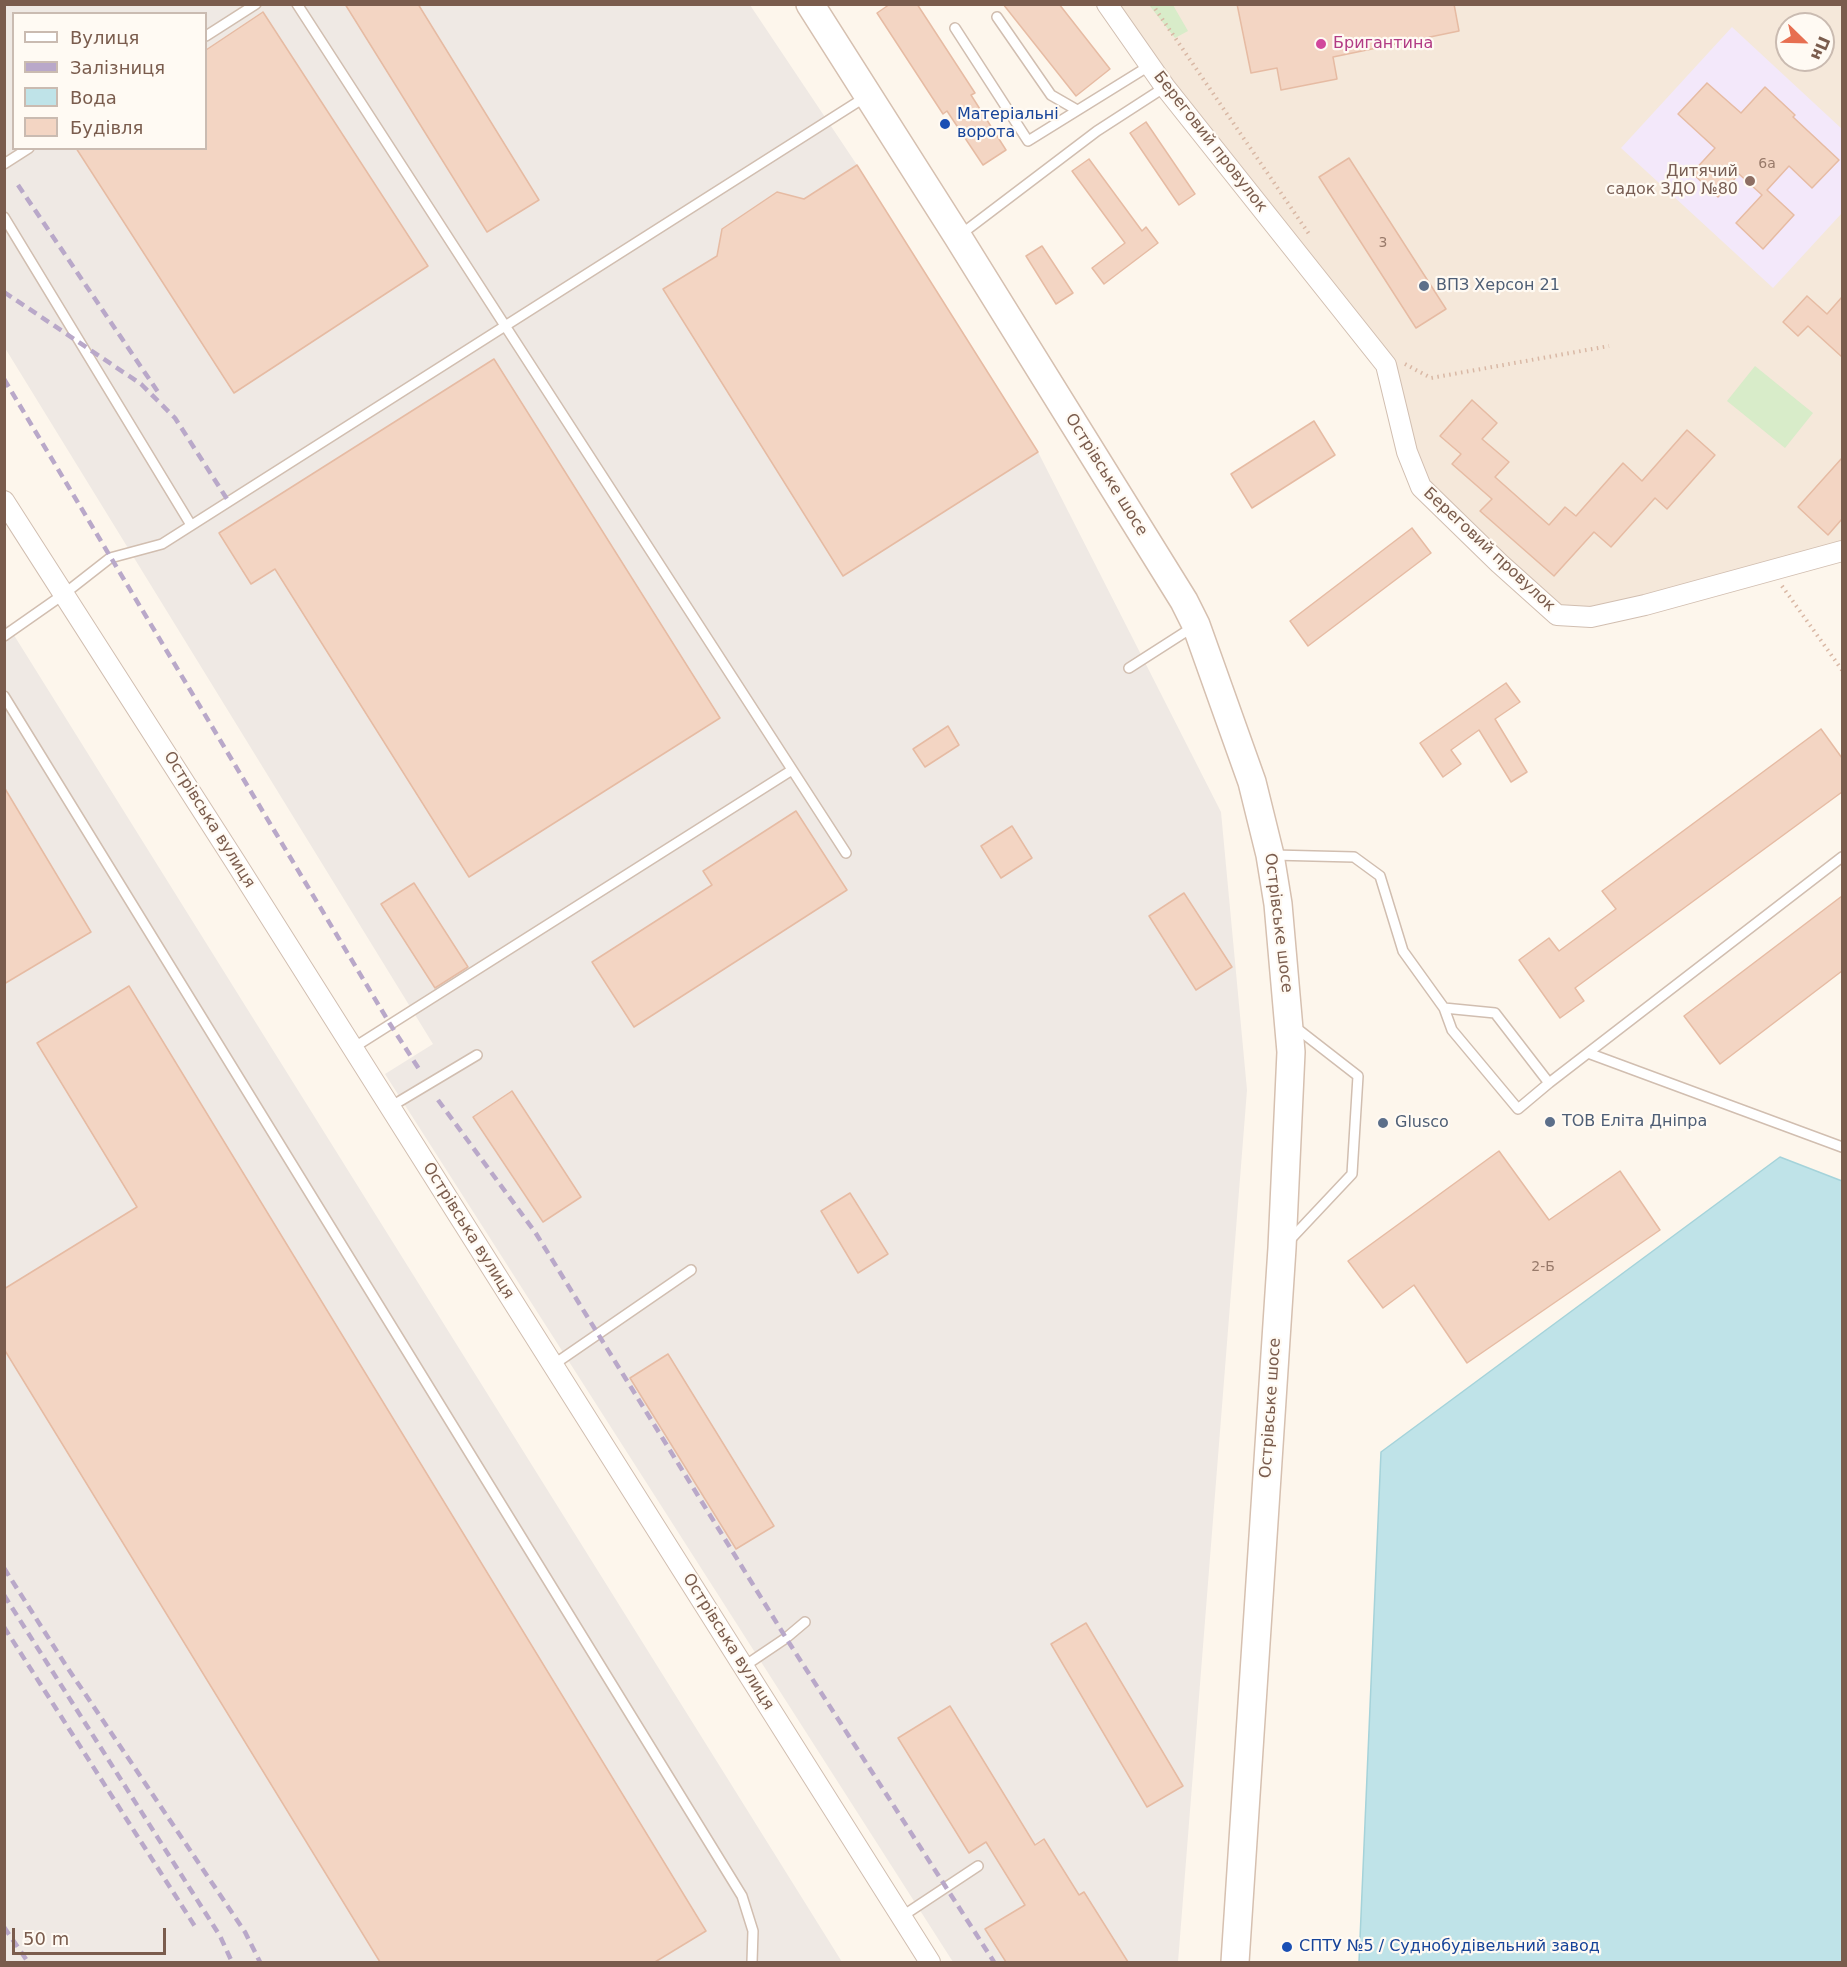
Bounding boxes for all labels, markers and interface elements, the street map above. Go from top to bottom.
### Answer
legend [12,12,207,150]
north arrow [1775,12,1835,72]
text: Вулиця [70,27,139,48]
text: Пн [1807,33,1834,63]
place label: Бригантина [1333,34,1433,54]
marker: Бригантина [1314,37,1328,51]
text: Залізниця [70,57,165,78]
street label: Береговий провулок [1149,68,1271,216]
text: Вода [70,87,117,108]
place label: Матеріальні ворота [957,105,1059,143]
text: Будівля [70,117,143,138]
marker: Матеріальні ворота [938,117,952,131]
house number: 6а [1758,156,1776,172]
place label: Дитячий садок ЗДО №80 [1606,162,1738,200]
marker: Дитячий садок ЗДО №80 [1743,174,1757,188]
house number: 3 [1379,235,1387,251]
place label: ВПЗ Херсон 21 [1436,276,1560,296]
marker: ВПЗ Херсон 21 [1417,279,1431,293]
street label: Острівське шосе [1061,410,1151,540]
street label: Береговий провулок [1419,484,1559,616]
street label: Острівська вулиця [159,748,259,892]
street label: Острівське шосе [1260,852,1296,994]
place label: ТОВ Еліта Дніпра [1562,1112,1707,1132]
place label: Glusco [1395,1113,1449,1133]
marker: ТОВ Еліта Дніпра [1543,1115,1557,1129]
marker: Glusco [1376,1116,1390,1130]
street label: Острівська вулиця [418,1159,518,1303]
house number: 2-Б [1531,1259,1555,1275]
street label: Острівське шосе [1257,1337,1285,1479]
street label: Острівська вулиця [678,1570,778,1714]
scale bar [15,1916,170,1954]
text: 50 m [23,1928,69,1949]
place label: СПТУ №5 / Суднобудівельний завод [1299,1937,1600,1957]
marker: СПТУ №5 / Суднобудівельний завод [1280,1940,1294,1954]

